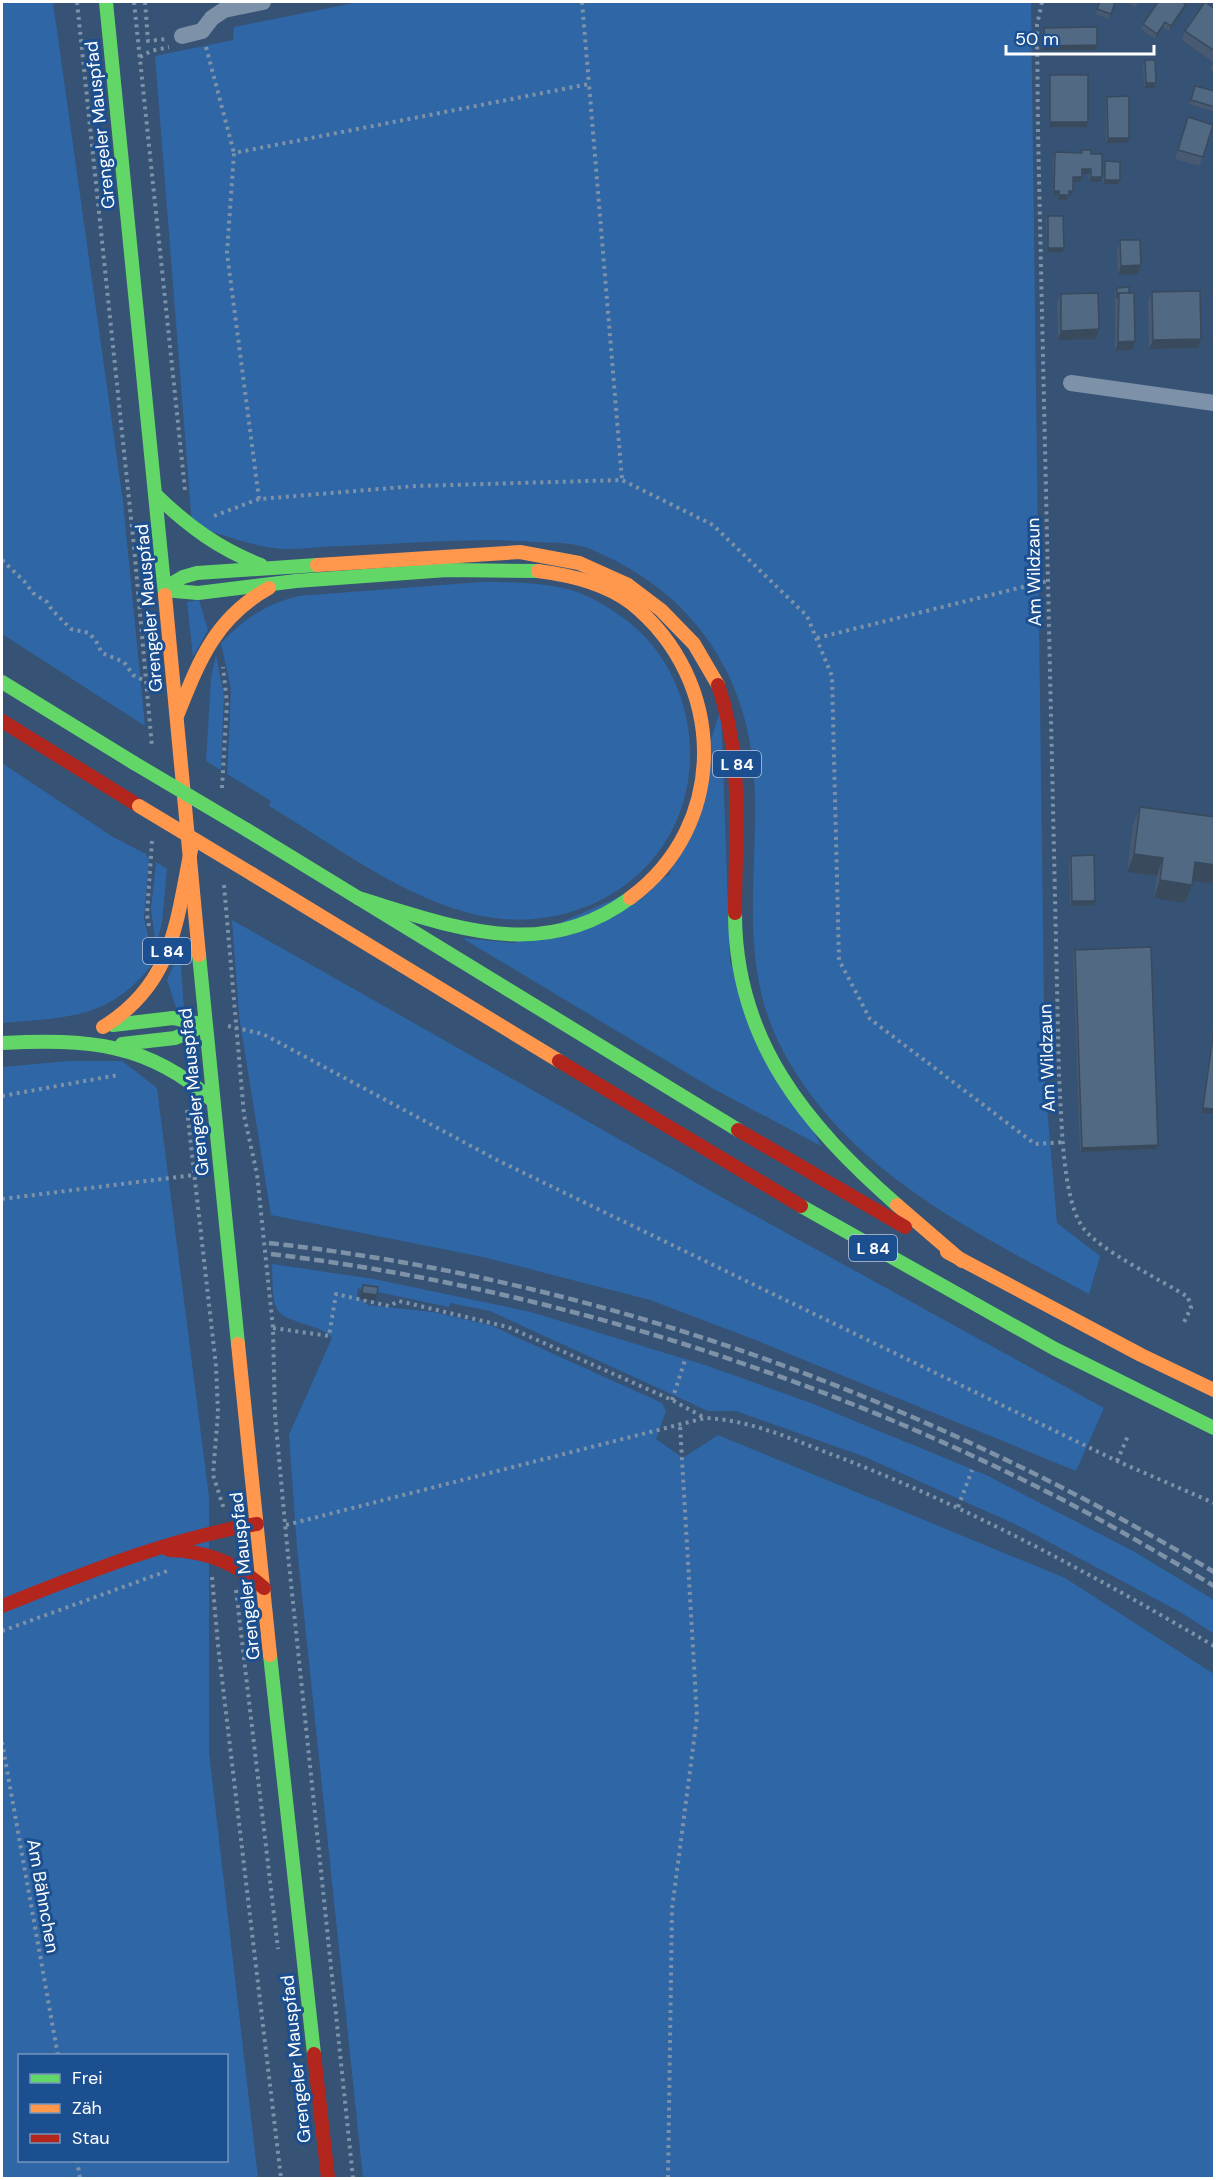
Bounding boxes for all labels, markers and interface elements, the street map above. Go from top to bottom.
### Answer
scale bar [1006,18,1154,56]
text: 50 m [1015,27,1059,51]
street label: Grengeler Mauspfad [79,40,121,210]
street label: Am Wildzaun [1021,518,1047,626]
street label: Grengeler Mauspfad [130,523,168,693]
road number: L 84 [713,751,761,777]
road number: L 84 [143,938,191,964]
street label: Am Wildzaun [1033,1003,1061,1113]
street label: Grengeler Mauspfad [173,1007,215,1177]
road number: L 84 [849,1235,897,1261]
street label: Grengeler Mauspfad [224,1491,266,1661]
street label: Am Bähnchen [21,1837,65,1955]
street label: Grengeler Mauspfad [275,1974,317,2144]
legend [18,2054,228,2162]
text: Frei [72,2066,103,2090]
text: Zäh [72,2096,102,2120]
text: Stau [72,2126,110,2150]

